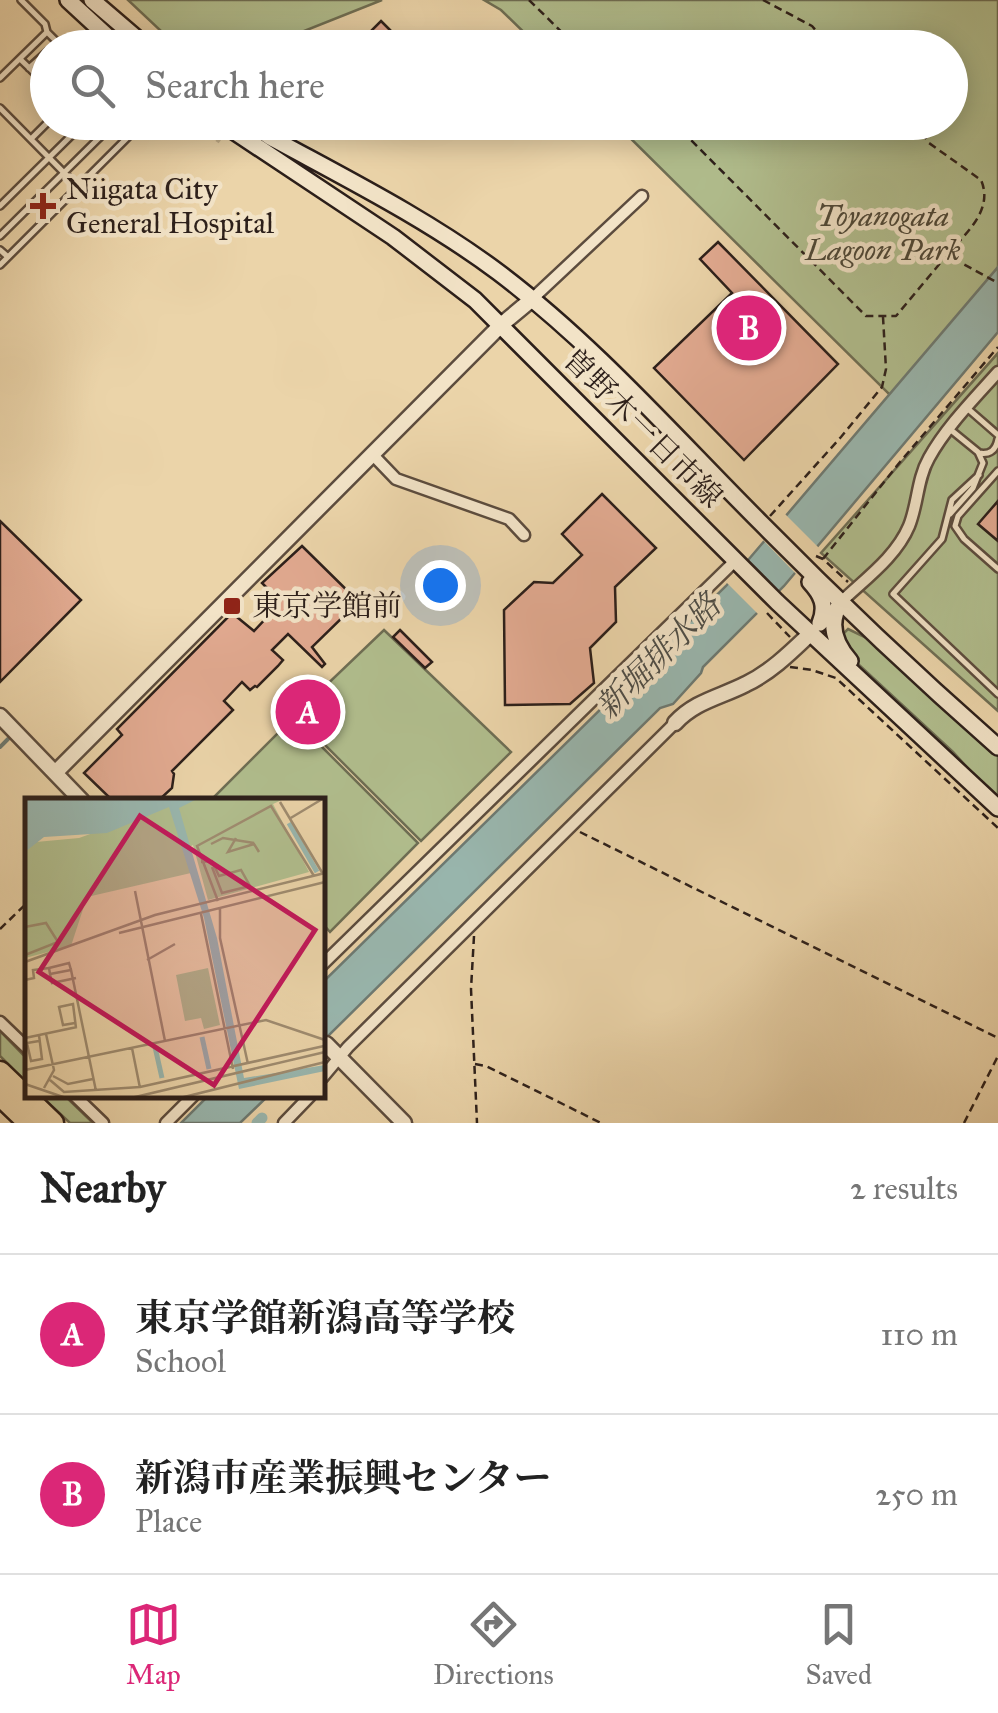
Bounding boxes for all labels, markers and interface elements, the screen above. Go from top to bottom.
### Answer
search box [30,30,968,140]
icon: search [65,58,120,113]
text: Search here [145,62,325,108]
place label: Niigata City General Hospital [66,171,275,241]
marker: Niigata City General Hospital [30,193,56,219]
park label: Toyanogata Lagoon Park [804,198,960,268]
pin: B [716,290,782,366]
street label: 曽野木一日市線 [556,341,730,515]
your location [415,560,466,611]
water label: 新堀排水路 [588,585,730,727]
place label: 東京学館前 [252,588,402,624]
marker: 東京学館前 [221,595,243,617]
pin: A [276,674,340,750]
inset map [25,798,325,1098]
text: Nearby [40,1162,165,1214]
text: 2 results [850,1169,958,1208]
text: 東京学館新潟高等学校 [135,1295,515,1341]
text: A [62,1315,83,1354]
text: 110 m [880,1315,958,1354]
text: School [135,1342,226,1381]
text: 新潟市産業振興センター [135,1455,551,1501]
text: B [62,1475,83,1514]
text: 250 m [875,1475,958,1514]
text: Place [135,1502,202,1541]
tab: Map [126,1597,181,1692]
tab: Directions [433,1597,554,1692]
tab: Saved [806,1597,872,1692]

